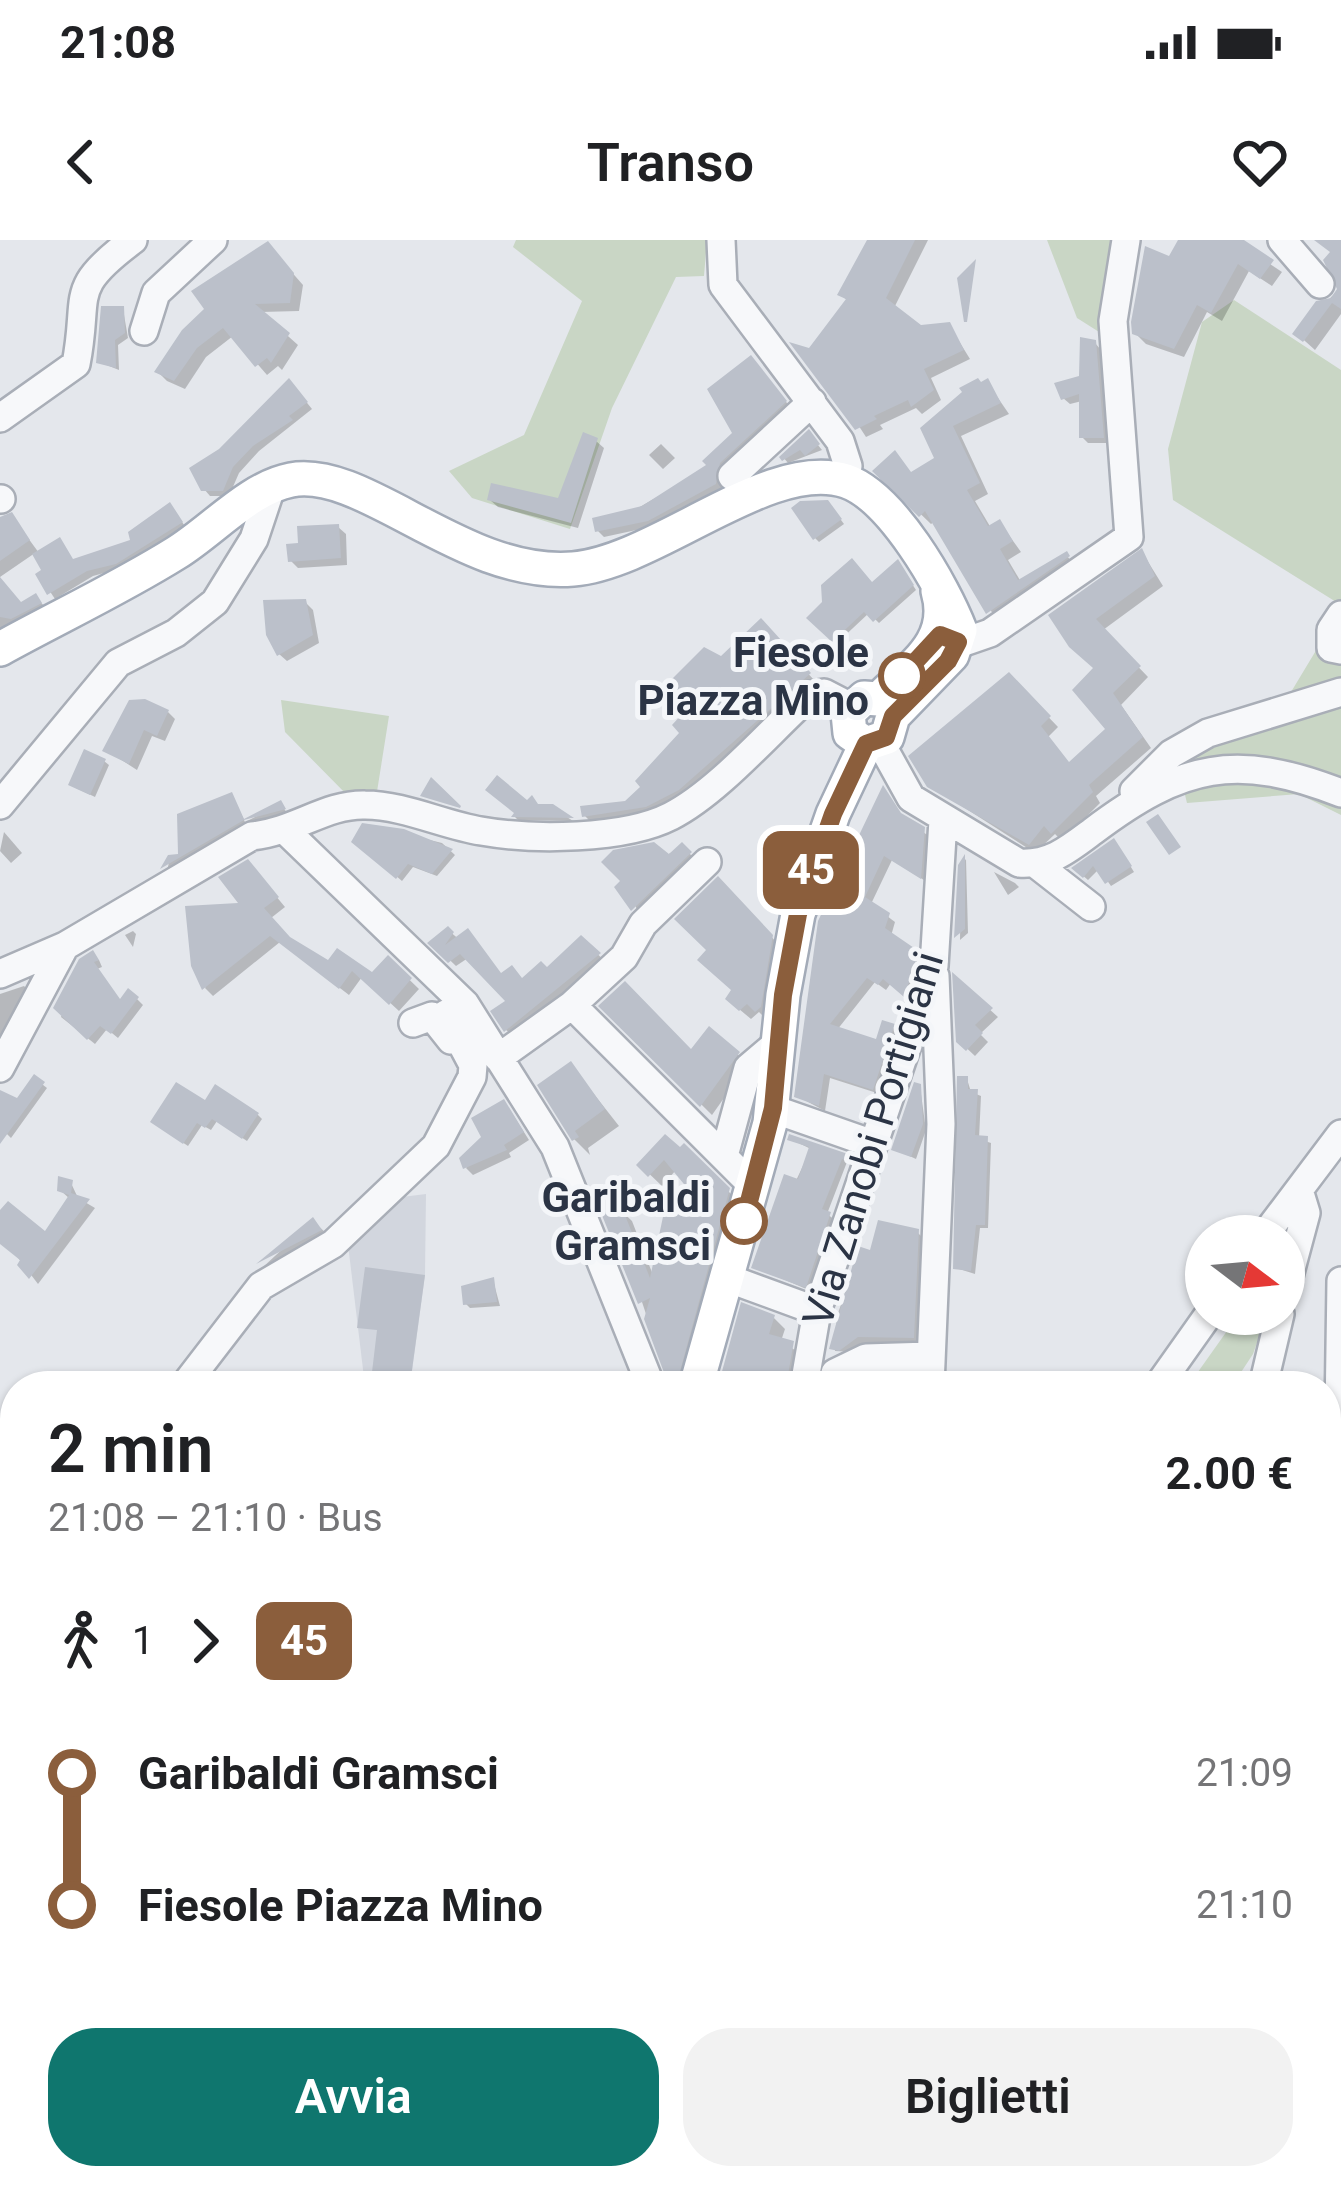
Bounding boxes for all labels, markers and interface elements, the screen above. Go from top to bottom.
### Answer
text: 21:08 [60,16,176,69]
icon: back [48,129,114,195]
icon: heart [1227,129,1293,195]
text: Transo [587,131,754,194]
place label: Fiesole Piazza Mino [638,628,869,725]
marker: Fiesole Piazza Mino [880,654,924,698]
line badge: 45 [757,831,865,909]
text: 45 [787,845,835,894]
street label: Via Zanobi Portigiani [793,946,953,1332]
place label: Garibaldi Gramsci [541,1173,711,1270]
marker: Garibaldi Gramsci [722,1199,766,1243]
north arrow [1185,1215,1305,1335]
map controls [1185,1215,1305,1335]
text: 2 min [48,1411,213,1488]
text: 2.00 € [1165,1447,1293,1500]
text: 21:08 – 21:10 · Bus [48,1495,383,1541]
icon: walk [48,1608,114,1674]
icon: forward [172,1608,238,1674]
text: 45 [280,1616,328,1665]
text: 1 [132,1618,154,1664]
text: Garibaldi Gramsci [138,1747,499,1800]
text: 21:09 [1196,1750,1293,1796]
text: Fiesole Piazza Mino [138,1879,543,1932]
text: 21:10 [1196,1882,1293,1928]
button: Avvia [48,2028,659,2166]
button: Biglietti [683,2028,1293,2166]

